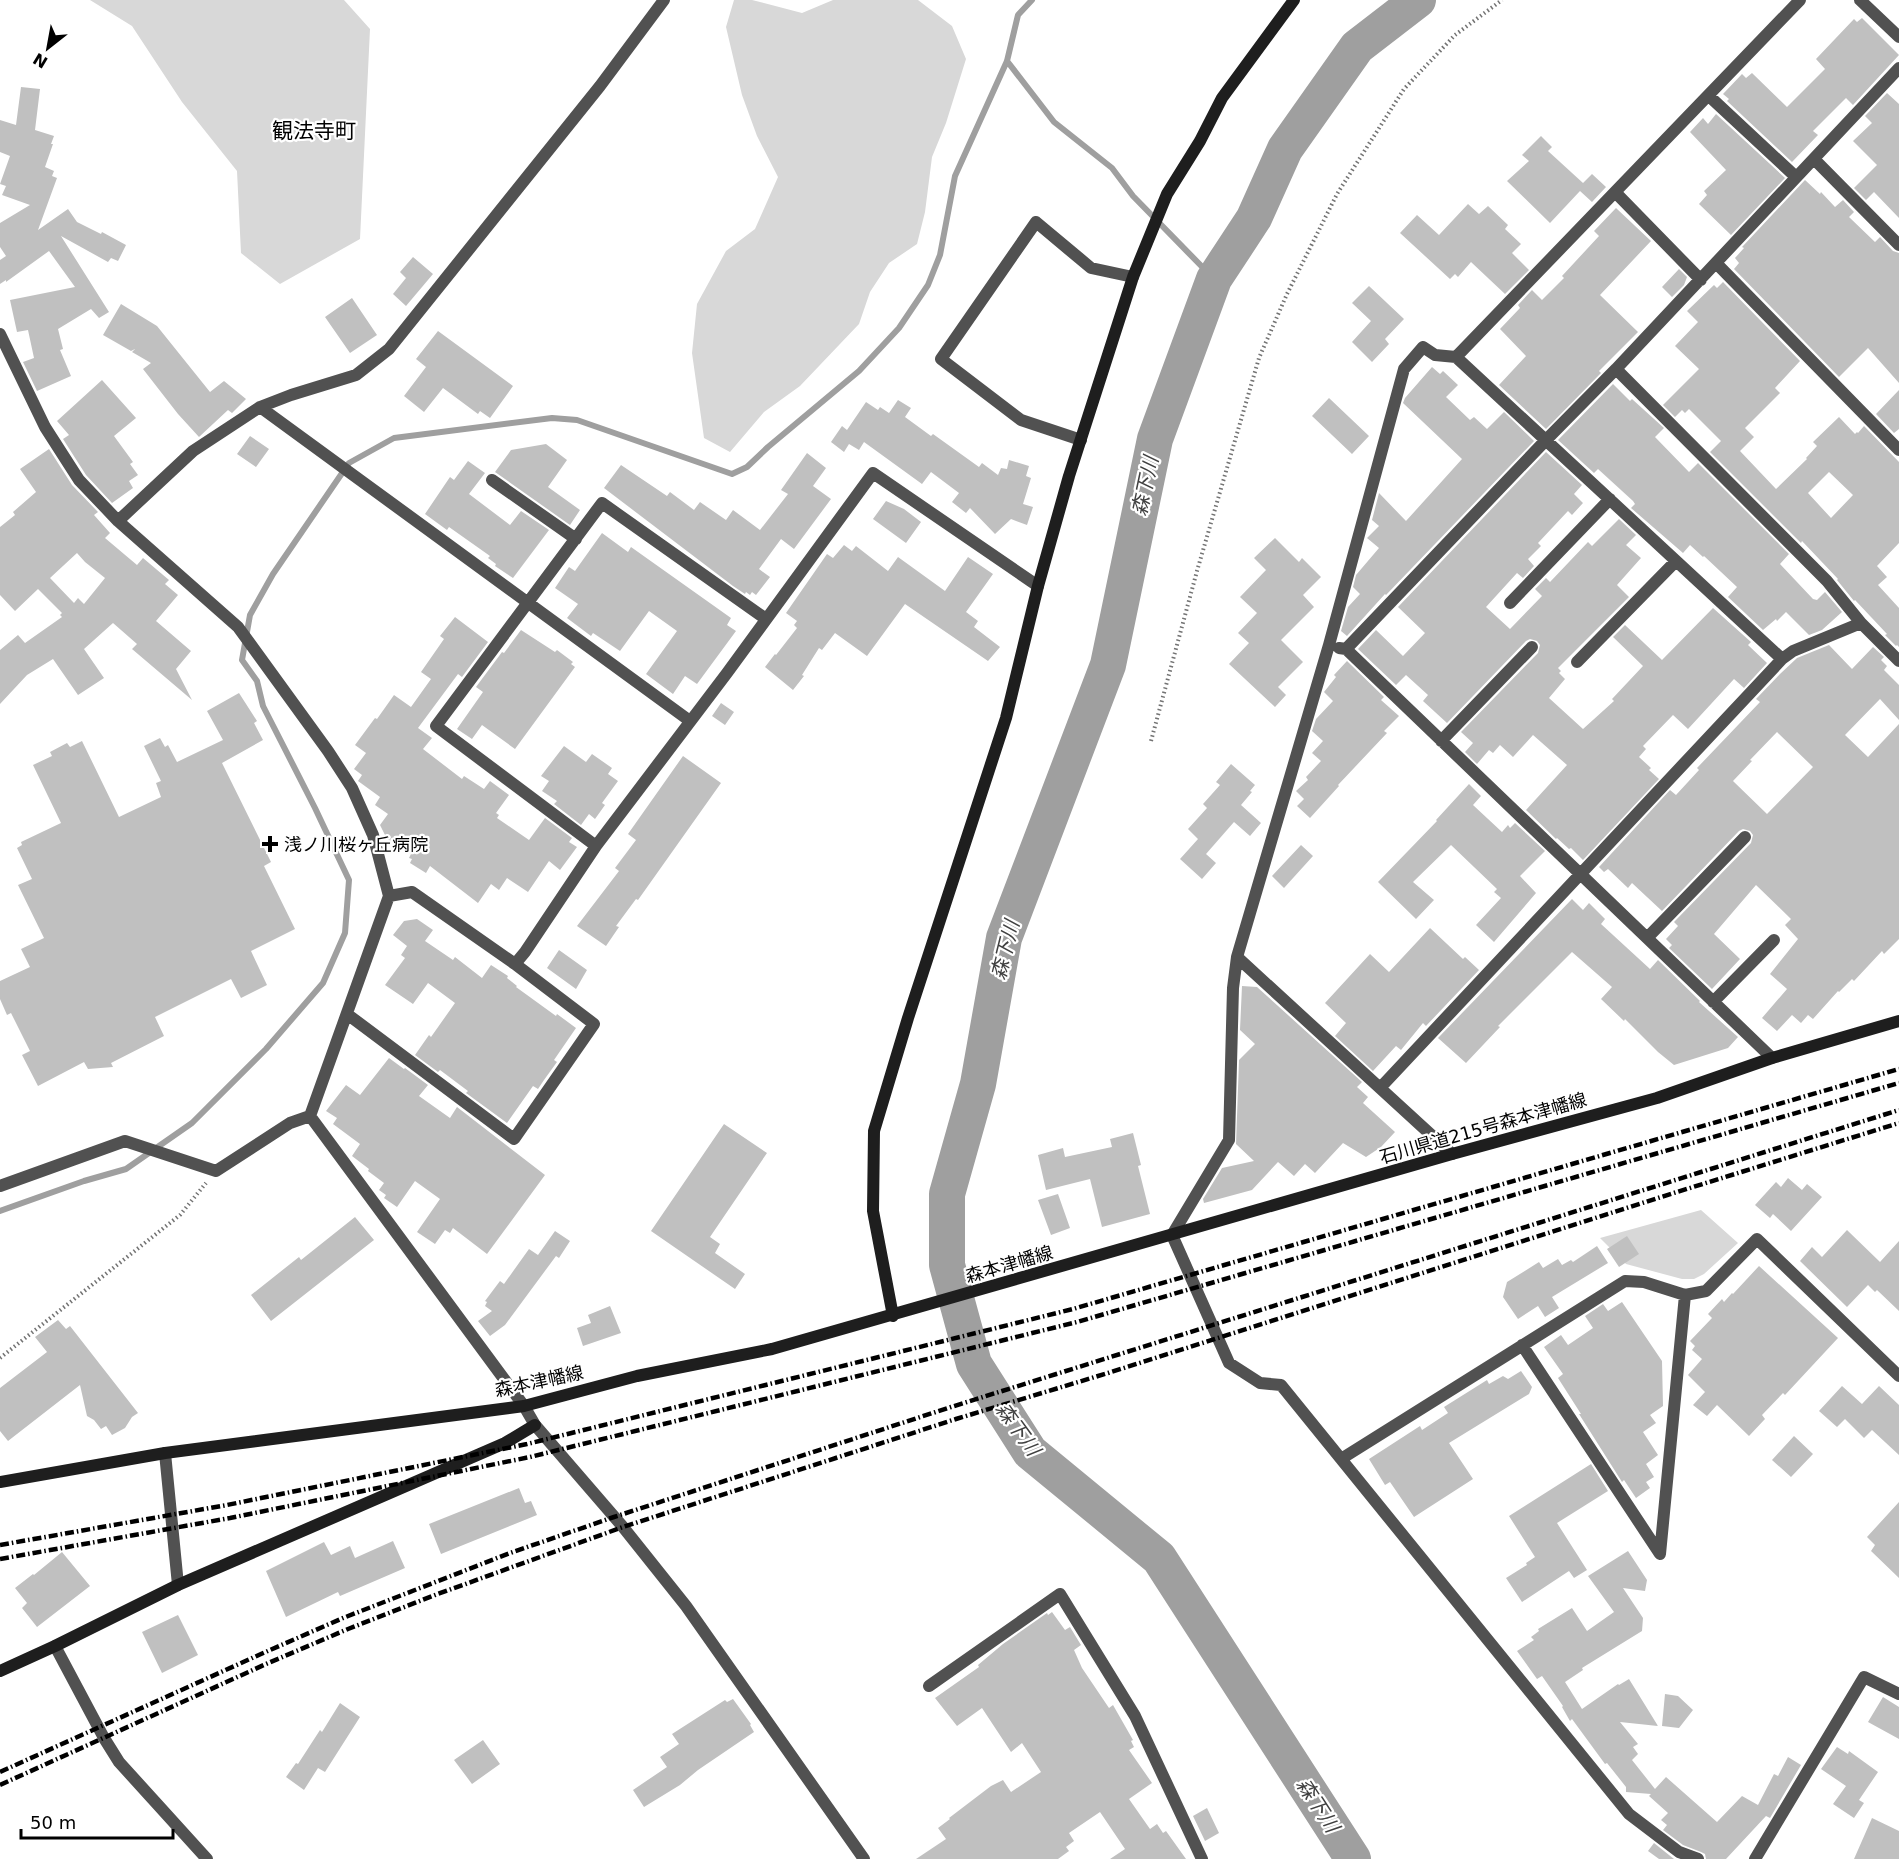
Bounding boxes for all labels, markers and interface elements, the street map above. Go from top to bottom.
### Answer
north arrow [18,18,78,78]
text: N [30,49,51,72]
district label: 観法寺町 [272,119,356,143]
water label: 森下川 [1127,452,1163,518]
place label: 浅ノ川桜ヶ丘病院 [284,834,428,855]
marker: 浅ノ川桜ヶ丘病院 [261,835,279,853]
water label: 森下川 [986,916,1024,982]
street label: 石川県道215号森本津幡線 [1377,1088,1589,1168]
street label: 森本津幡線 [963,1242,1055,1286]
street label: 森本津幡線 [493,1361,585,1401]
water label: 森下川 [991,1398,1047,1462]
water label: 森下川 [1292,1773,1345,1838]
scale bar [21,1802,172,1840]
text: 50 m [30,1812,76,1833]

